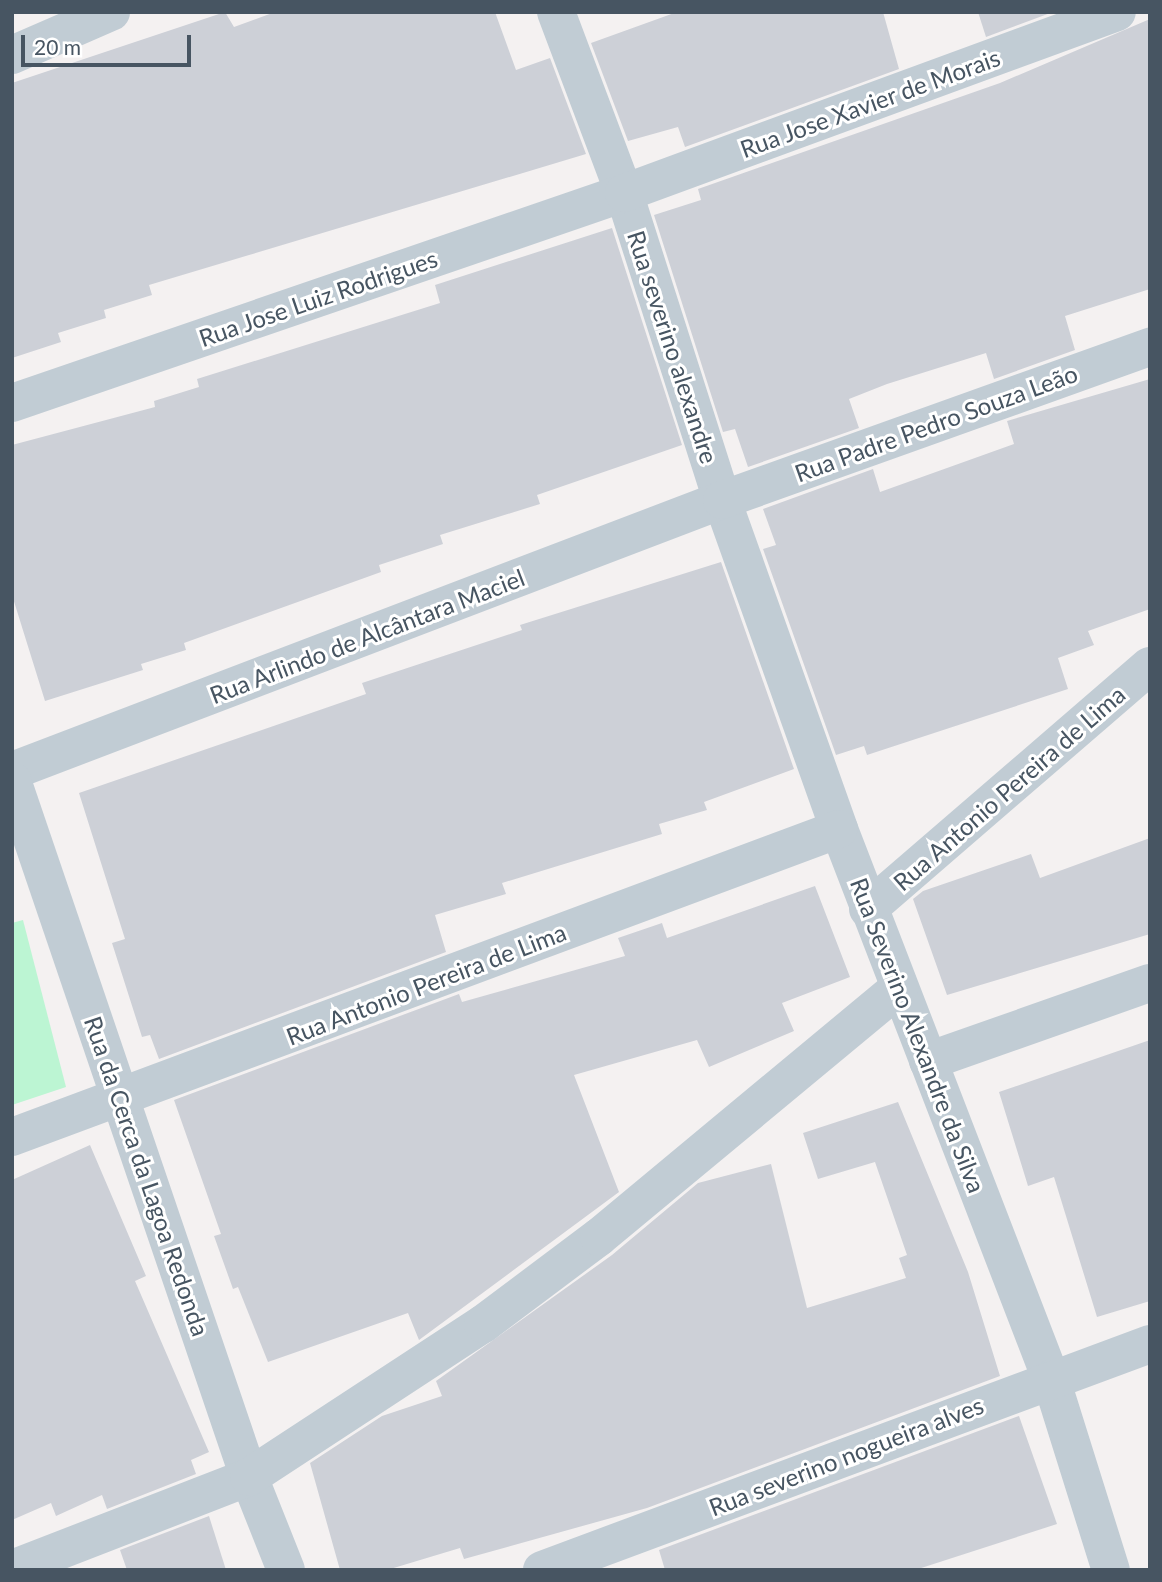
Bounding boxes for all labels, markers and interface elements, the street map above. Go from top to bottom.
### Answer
scale bar [24,21,194,65]
text: 20 m [34,34,81,59]
street label: Rua Jose Xavier de Morais [736,42,1004,164]
street label: Rua severino alexandre [622,227,724,467]
street label: Rua Jose Luiz Rodrigues [195,244,441,352]
street label: Rua Padre Pedro Souza Leão [791,358,1081,488]
street label: Rua Arlindo de Alcântara Maciel [205,562,529,710]
street label: Rua Antonio Pereira de Lima [887,679,1131,897]
street label: Rua Severino Alexandre da Silva [844,873,992,1197]
street label: Rua Antonio Pereira de Lima [282,917,570,1051]
street label: Rua da Cerca da Lagoa Redonda [79,1012,215,1340]
street label: Rua severino nogueira alves [705,1390,987,1522]

